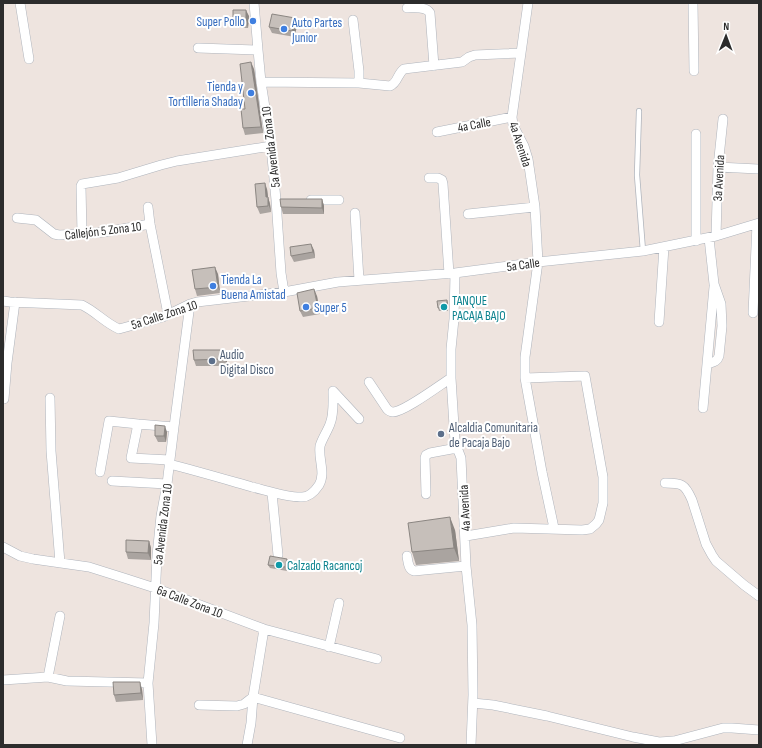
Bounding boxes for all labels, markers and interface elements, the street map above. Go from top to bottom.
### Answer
place label: Super Pollo [196,14,245,30]
place label: Auto Partes Junior [291,15,343,46]
marker: Super Pollo [248,16,258,26]
north arrow [706,16,746,56]
text: N [723,20,729,33]
marker: Auto Partes Junior [279,24,289,34]
place label: Tienda y Tortilleria Shaday [168,79,243,110]
marker: Tienda y Tortilleria Shaday [246,88,256,98]
street label: 5a Avenida Zona 10 [258,105,284,188]
street label: 4a Calle [456,114,492,136]
street label: 4a Avenida [505,120,535,169]
street label: 3a Avenida [710,154,728,202]
street label: Callejón 5 Zona 10 [64,218,143,244]
street label: 5a Calle [505,255,541,275]
place label: Tienda La Buena Amistad [221,272,286,303]
marker: Tienda La Buena Amistad [208,281,218,291]
place label: TANQUE PACAJA BAJO [452,293,506,324]
street label: 5a Calle Zona 10 [129,297,200,333]
place label: Super 5 [314,300,347,316]
marker: Super 5 [301,302,311,312]
marker: TANQUE PACAJA BAJO [439,302,449,312]
place label: Audio Digital Disco [219,347,274,378]
marker: Audio Digital Disco [207,356,217,366]
place label: Alcaldia Comunitaria de Pacaja Bajo [448,420,538,451]
marker: Alcaldia Comunitaria de Pacaja Bajo [436,429,446,439]
street label: 5a Avenida Zona 10 [150,482,176,566]
street label: 4a Avenida [456,484,474,532]
place label: Calzado Racancoj [287,558,362,574]
marker: Calzado Racancoj [274,560,284,570]
street label: 6a Calle Zona 10 [154,582,225,622]

